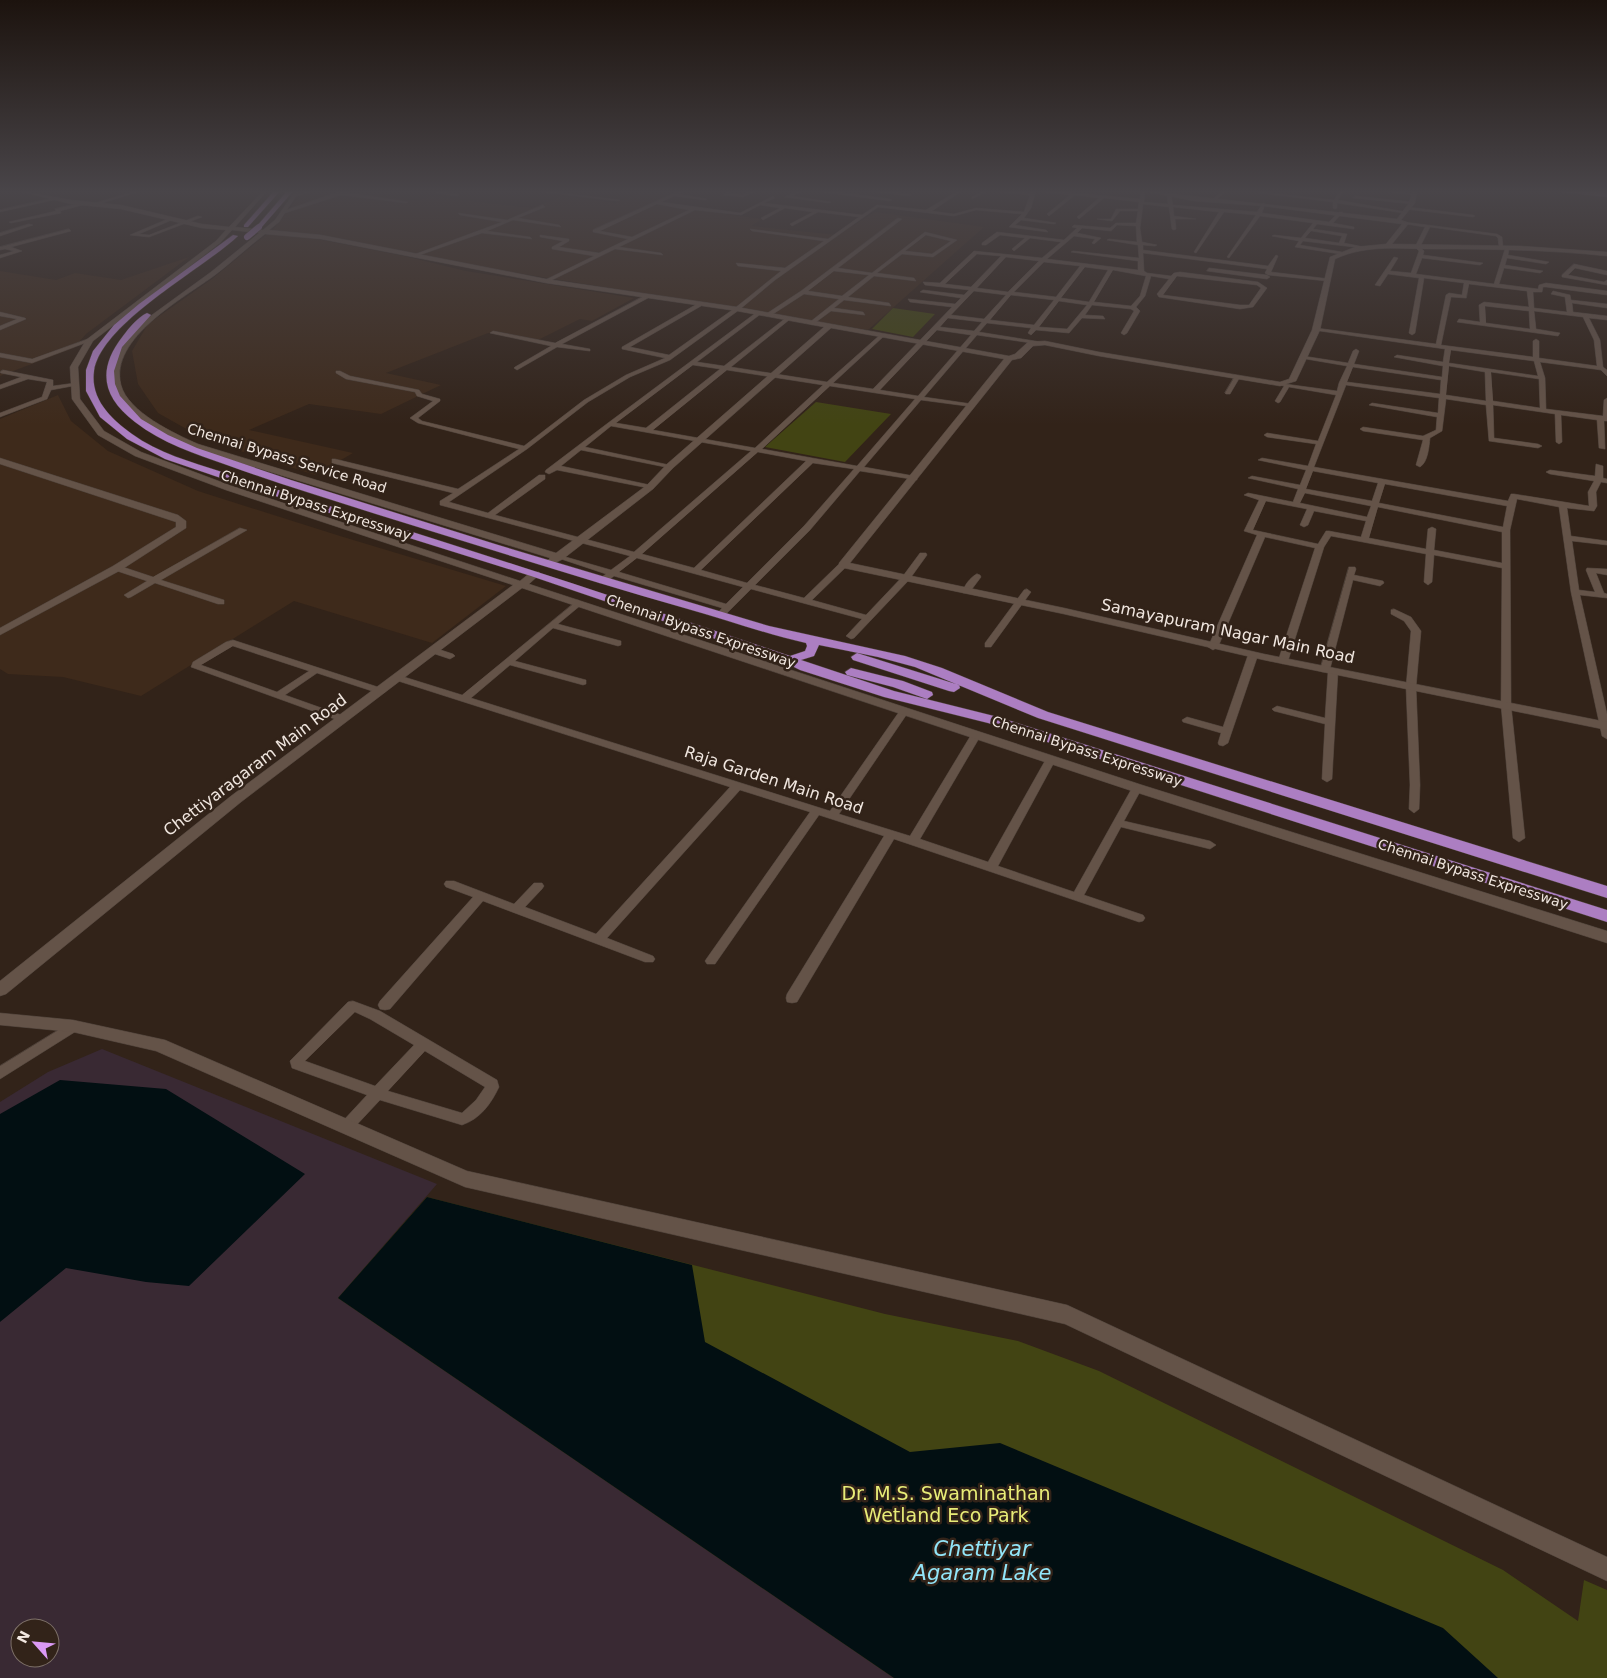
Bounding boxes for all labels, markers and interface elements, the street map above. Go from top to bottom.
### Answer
street label: Chennai Bypass Service Road [185,420,389,496]
street label: Chennai Bypass Expressway [219,467,413,543]
street label: Chennai Bypass Expressway [604,591,798,671]
street label: Samayapuram Nagar Main Road [1099,595,1357,667]
street label: Chettiyaragaram Main Road [160,690,350,840]
street label: Chennai Bypass Expressway [990,713,1184,789]
street label: Raja Garden Main Road [682,742,866,818]
street label: Chennai Bypass Expressway [1376,836,1570,912]
park label: Dr. M.S. Swaminathan Wetland Eco Park [841,1482,1051,1526]
water label: Chettiyar Agaram Lake [911,1537,1051,1585]
north arrow [10,1618,60,1668]
text: N [14,1628,33,1646]

